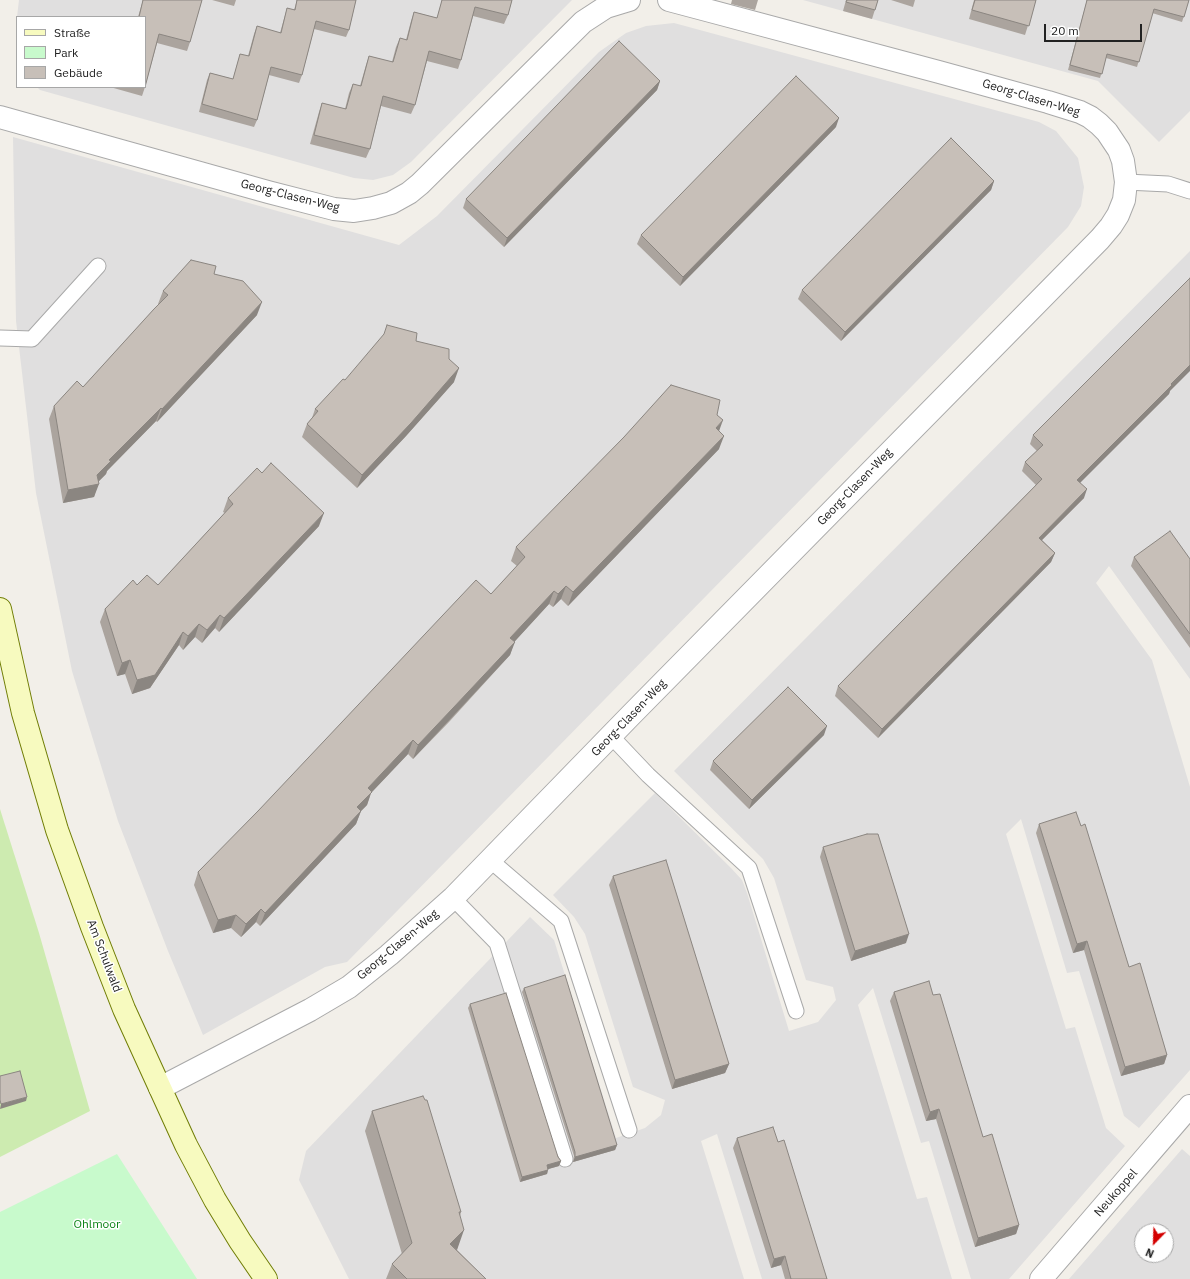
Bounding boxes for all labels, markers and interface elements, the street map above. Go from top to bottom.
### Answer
legend [16,16,146,88]
scale bar [1046,16,1144,42]
text: 20 m [1051,23,1079,38]
text: Straße [54,25,90,40]
text: Park [54,45,78,60]
text: Gebäude [54,65,103,80]
street label: Georg-Clasen-Weg [980,76,1082,120]
street label: Georg-Clasen-Weg [239,177,341,215]
street label: Georg-Clasen-Weg [815,445,895,529]
street label: Georg-Clasen-Weg [589,676,669,760]
street label: Georg-Clasen-Weg [354,907,442,983]
street label: Am Schulwald [84,918,124,994]
street label: Neukoppel [1091,1166,1141,1220]
park label: Ohlmoor [74,1218,120,1232]
north arrow [1134,1223,1174,1263]
text: N [1143,1245,1156,1261]

